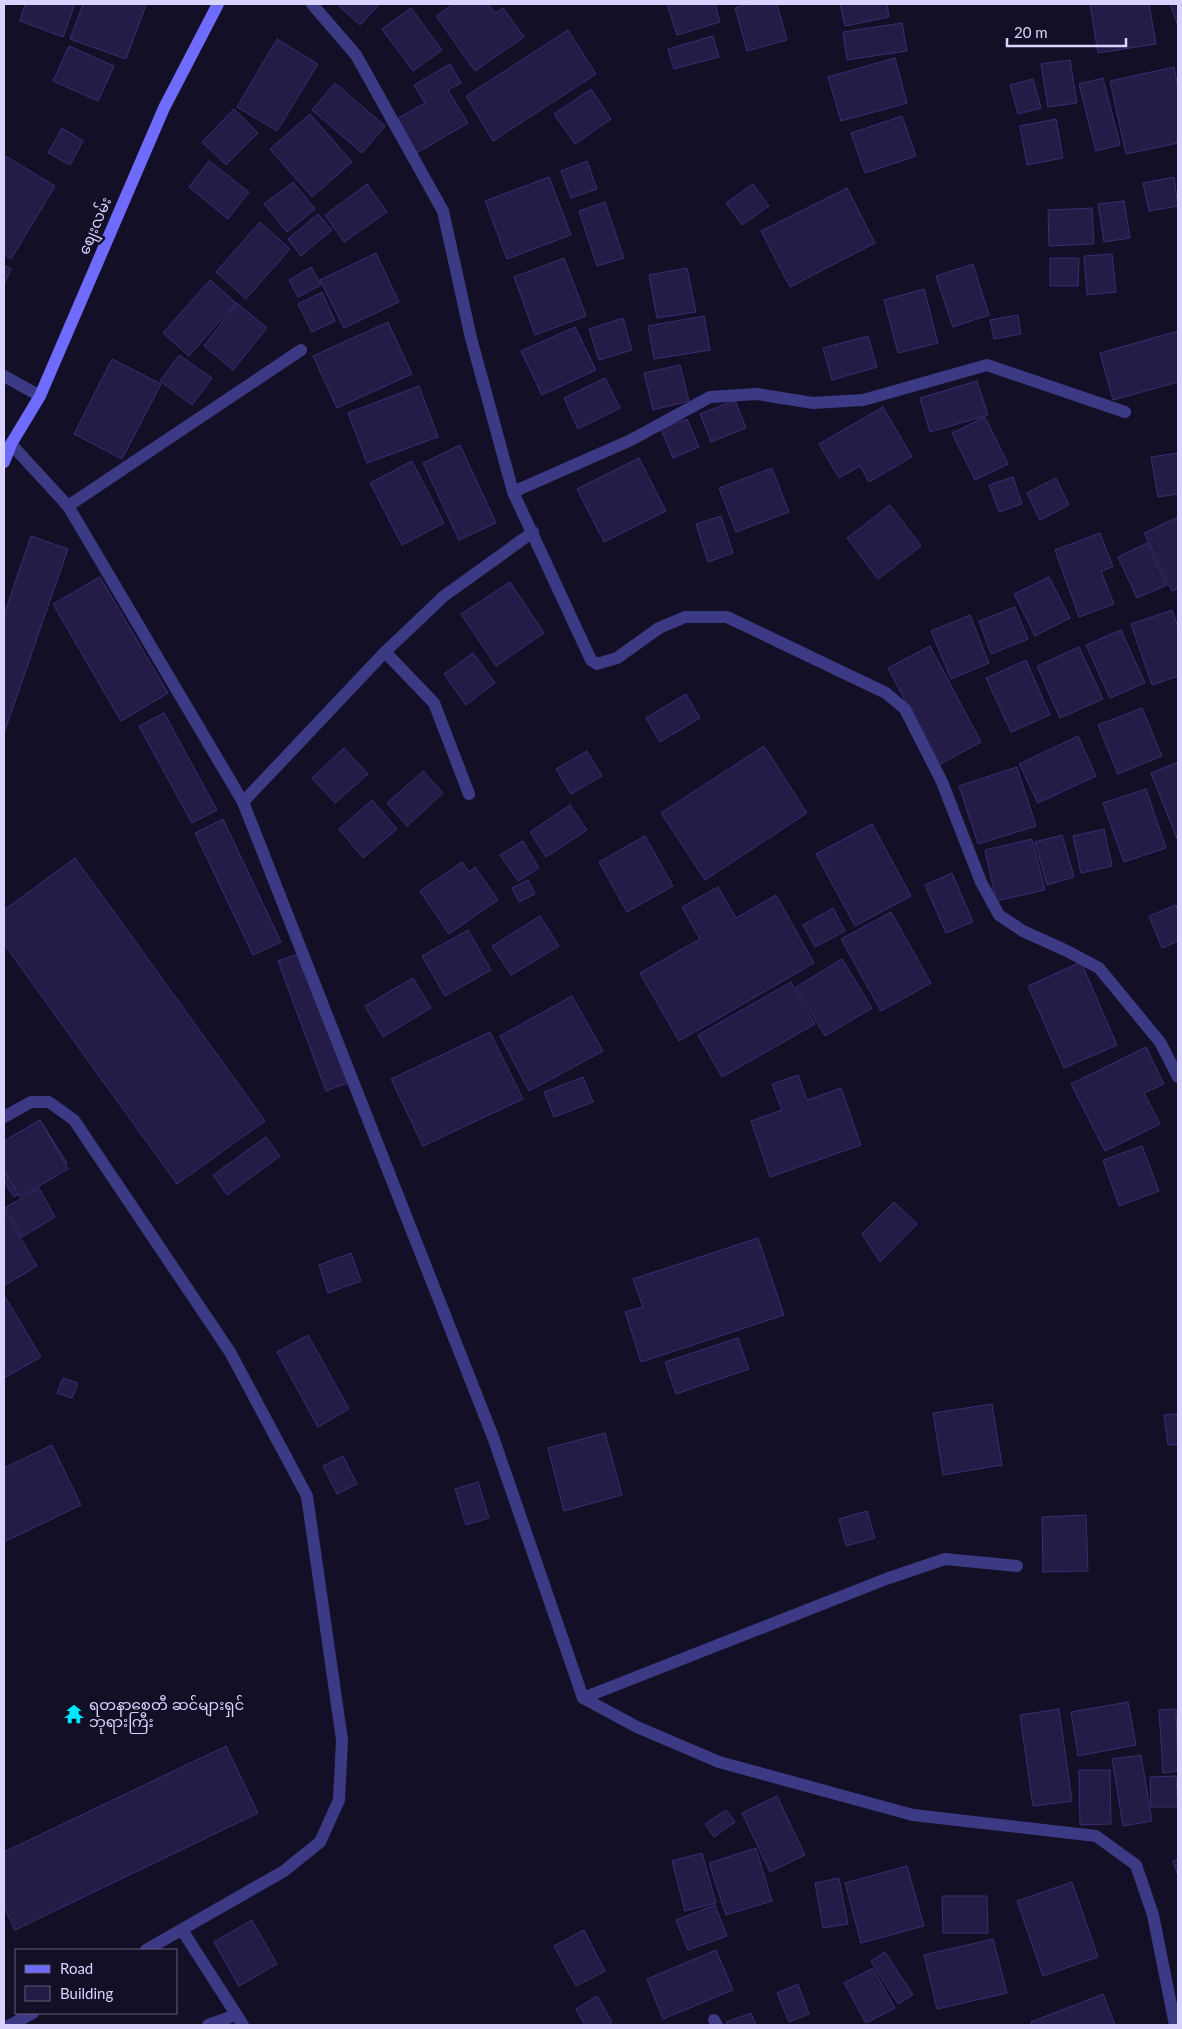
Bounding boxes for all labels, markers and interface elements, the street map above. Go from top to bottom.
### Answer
scale bar [1007,15,1126,47]
text: 20 m [1014,23,1048,41]
street label: စျေးလမ်း [74,194,118,259]
place label: ရတနာစေတီ ဆင်များရှင် ဘုရားကြီး [89,1695,244,1734]
temple icon: ရတနာစေတီ ဆင်များရှင် ဘုရားကြီး [63,1703,85,1725]
legend [15,1949,178,2014]
text: Road [60,1959,93,1977]
text: Building [60,1984,113,2002]

